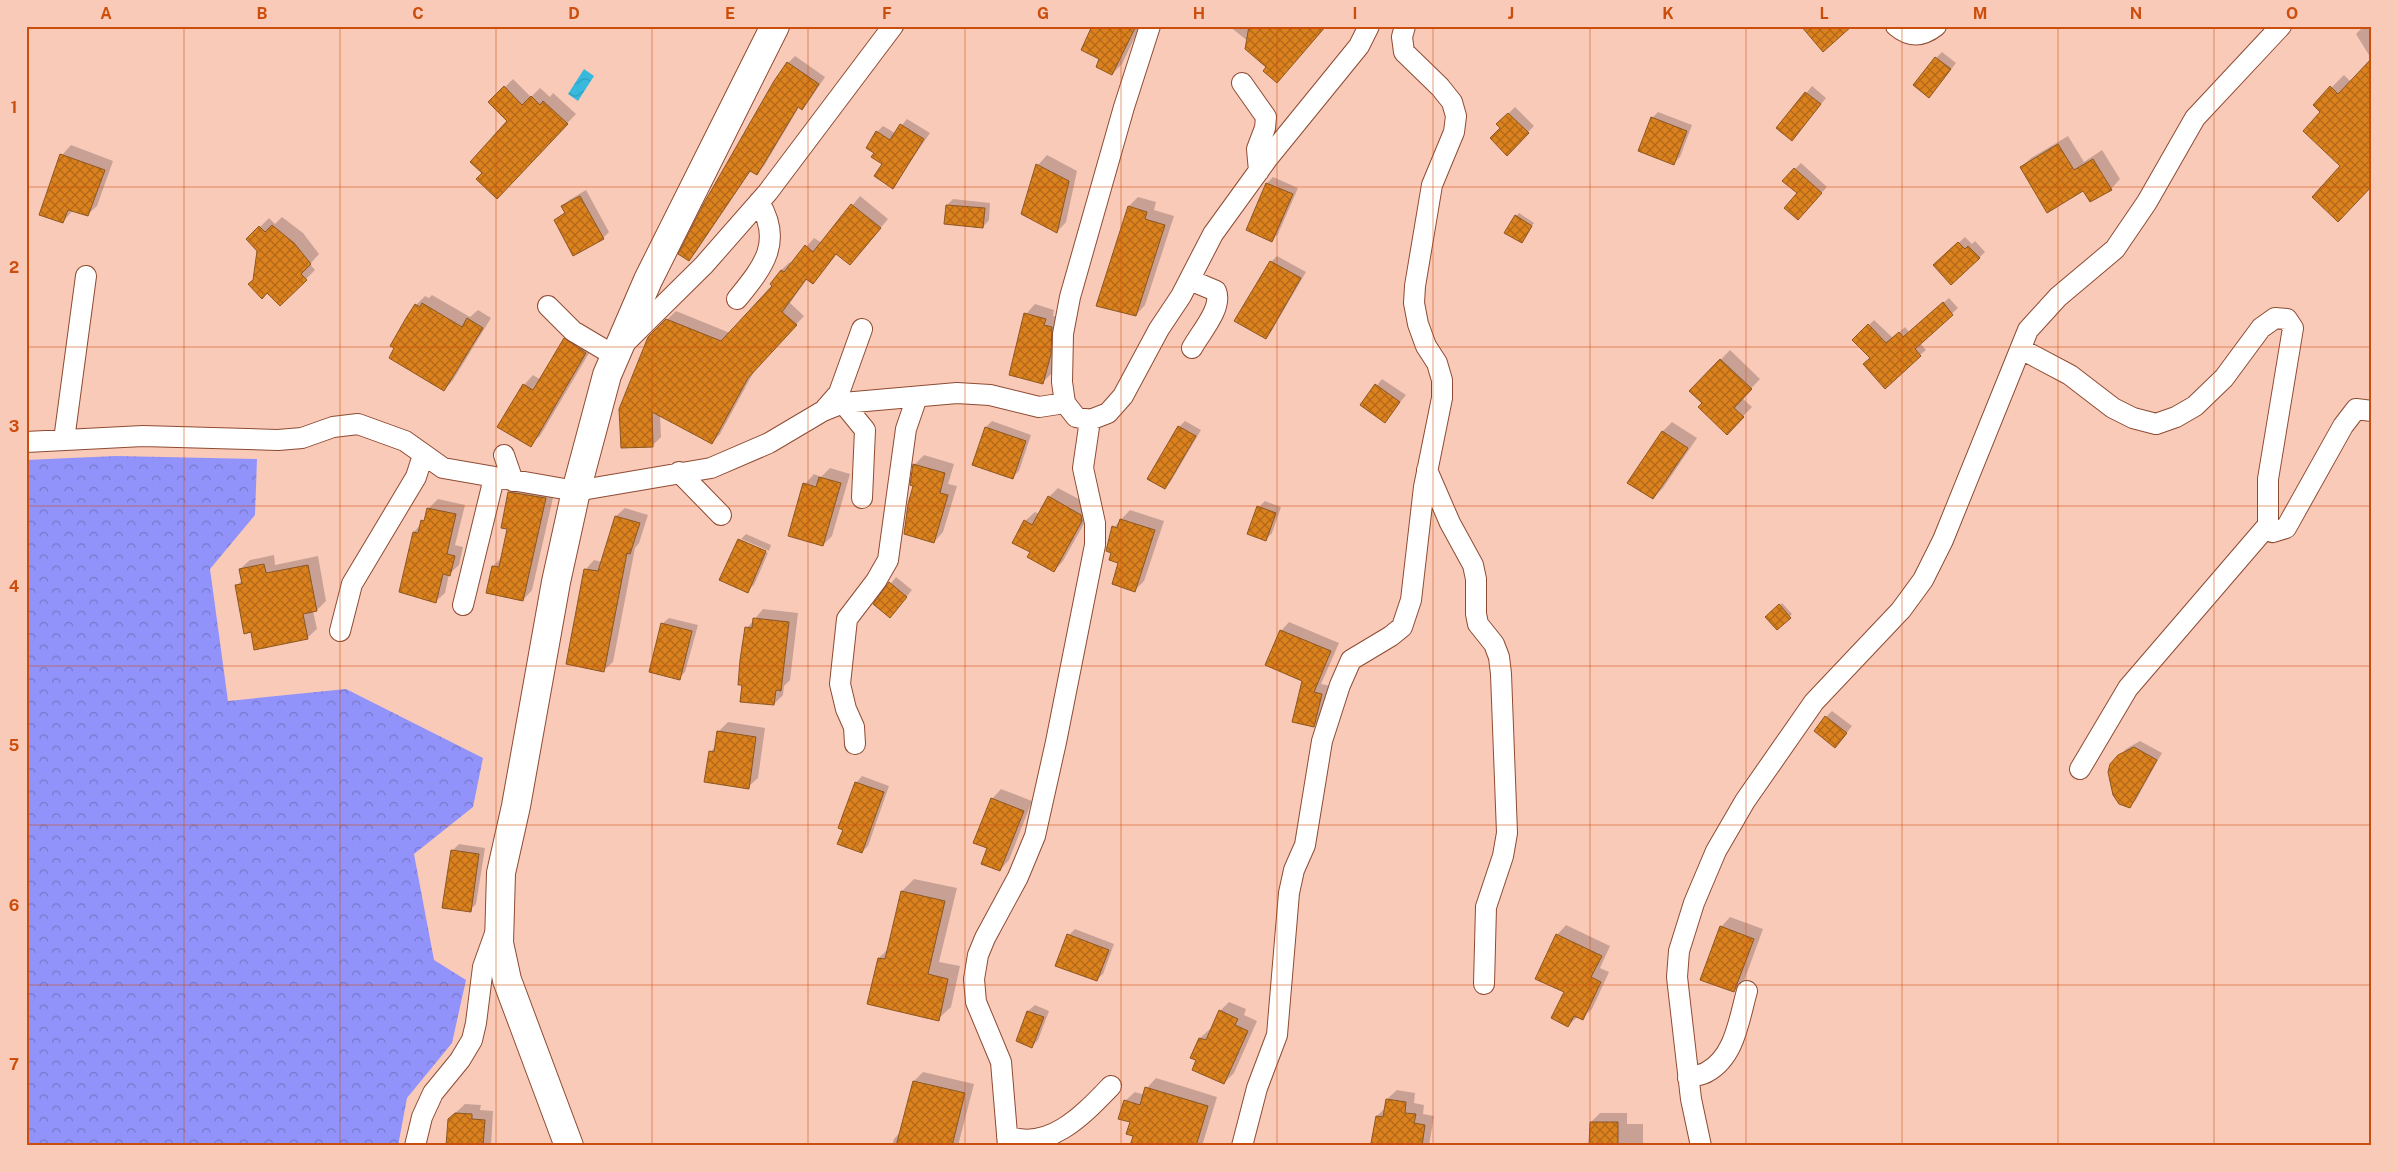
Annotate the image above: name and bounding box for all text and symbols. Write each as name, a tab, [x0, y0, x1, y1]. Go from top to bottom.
text: A	[100, 4, 112, 23]
text: B	[257, 4, 268, 23]
text: C	[412, 4, 424, 23]
text: D	[568, 4, 580, 23]
text: E	[725, 4, 735, 23]
text: F	[882, 4, 892, 23]
text: G	[1037, 4, 1049, 23]
text: H	[1193, 4, 1205, 23]
text: I	[1353, 4, 1357, 23]
text: J	[1508, 4, 1514, 23]
text: K	[1662, 4, 1674, 23]
text: L	[1819, 4, 1829, 23]
text: M	[1973, 4, 1987, 23]
text: N	[2130, 4, 2142, 23]
text: O	[2286, 4, 2298, 23]
text: 1	[11, 98, 17, 117]
text: 2	[9, 258, 19, 277]
text: 3	[9, 417, 19, 436]
text: 4	[9, 577, 20, 596]
text: 5	[9, 736, 20, 755]
text: 6	[9, 896, 19, 915]
text: 7	[9, 1055, 19, 1074]

